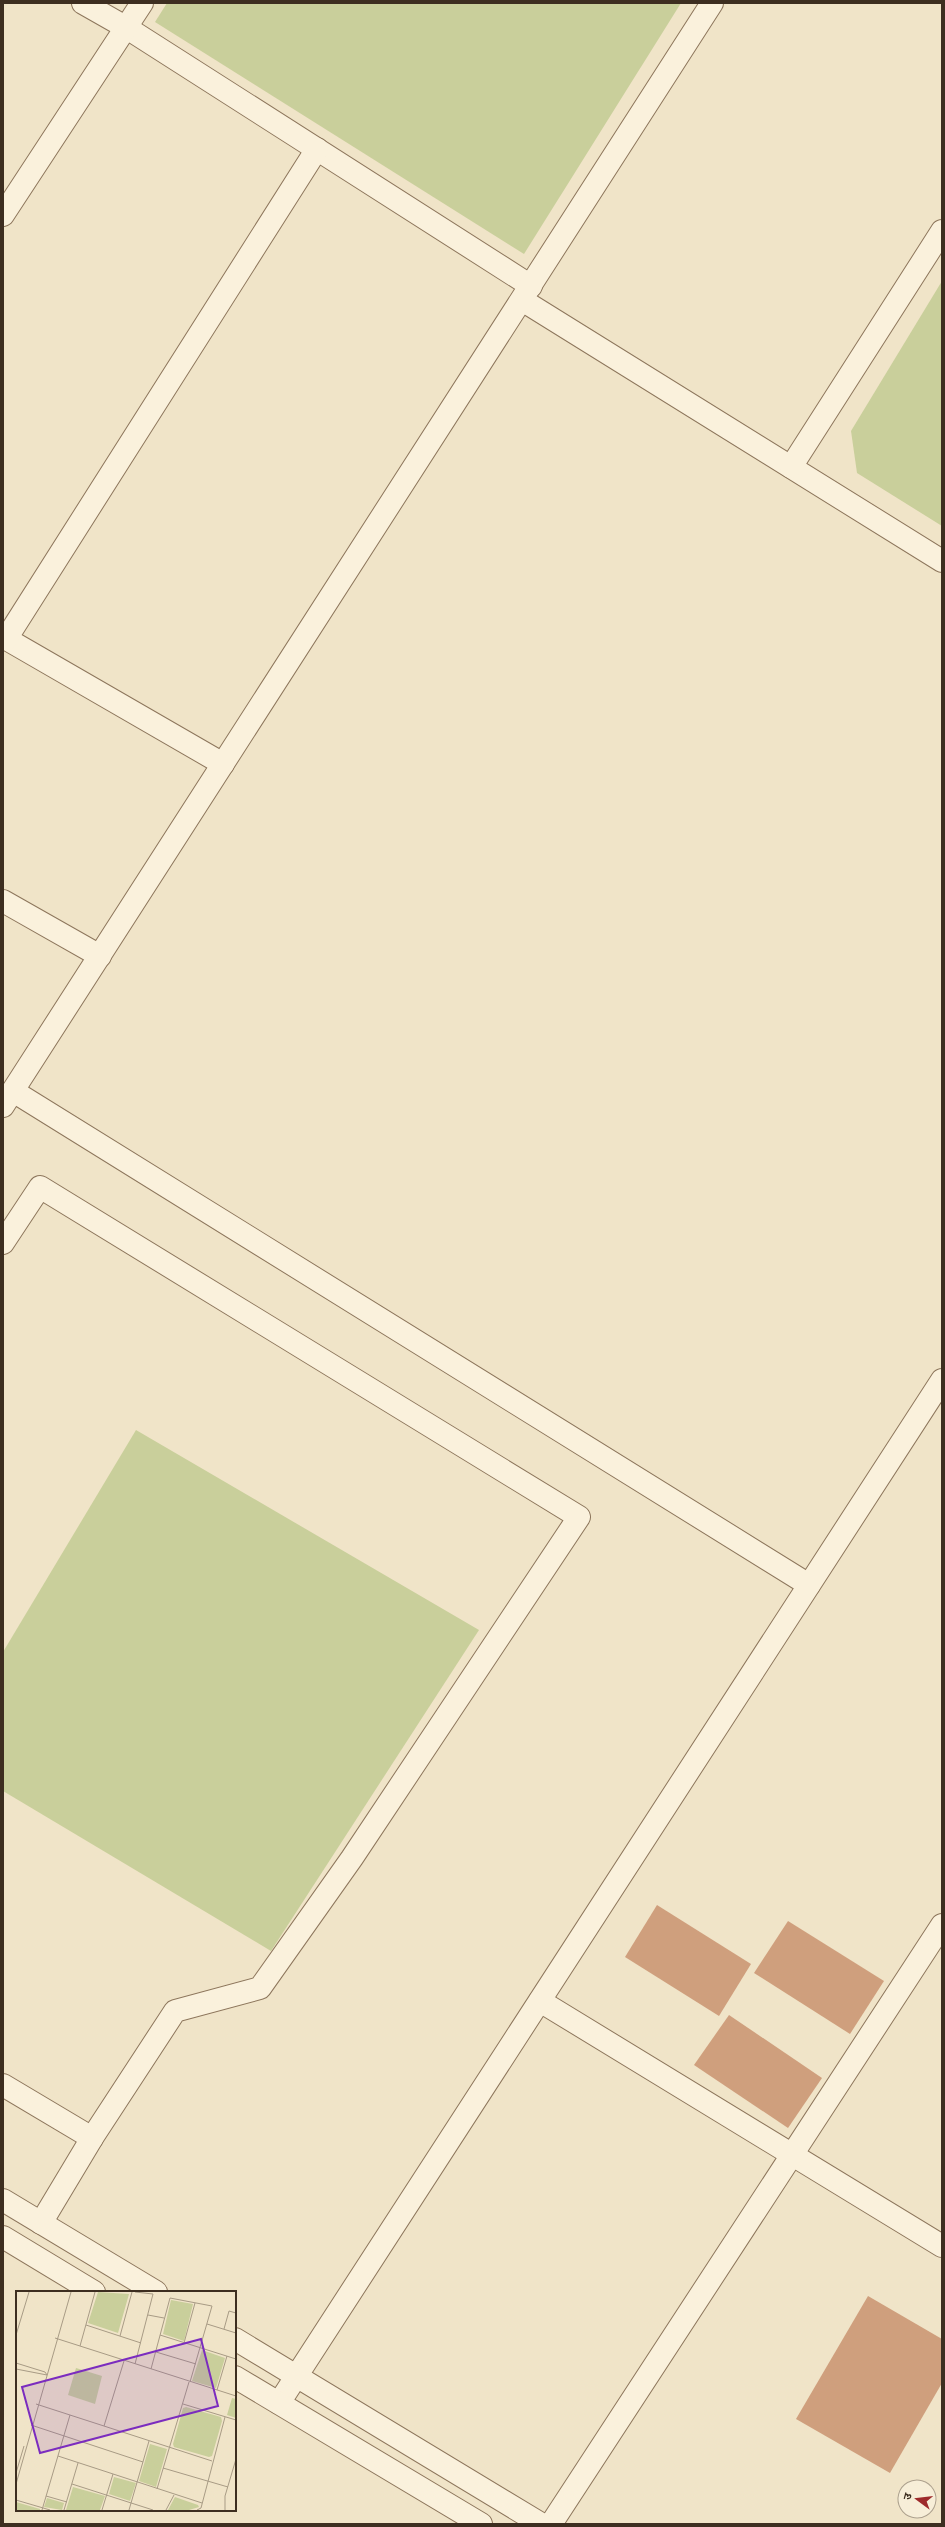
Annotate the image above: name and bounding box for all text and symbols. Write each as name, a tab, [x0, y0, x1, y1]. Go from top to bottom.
inset map	[16, 2291, 236, 2511]
north arrow	[897, 2479, 937, 2519]
text: उ	[900, 2491, 915, 2501]

